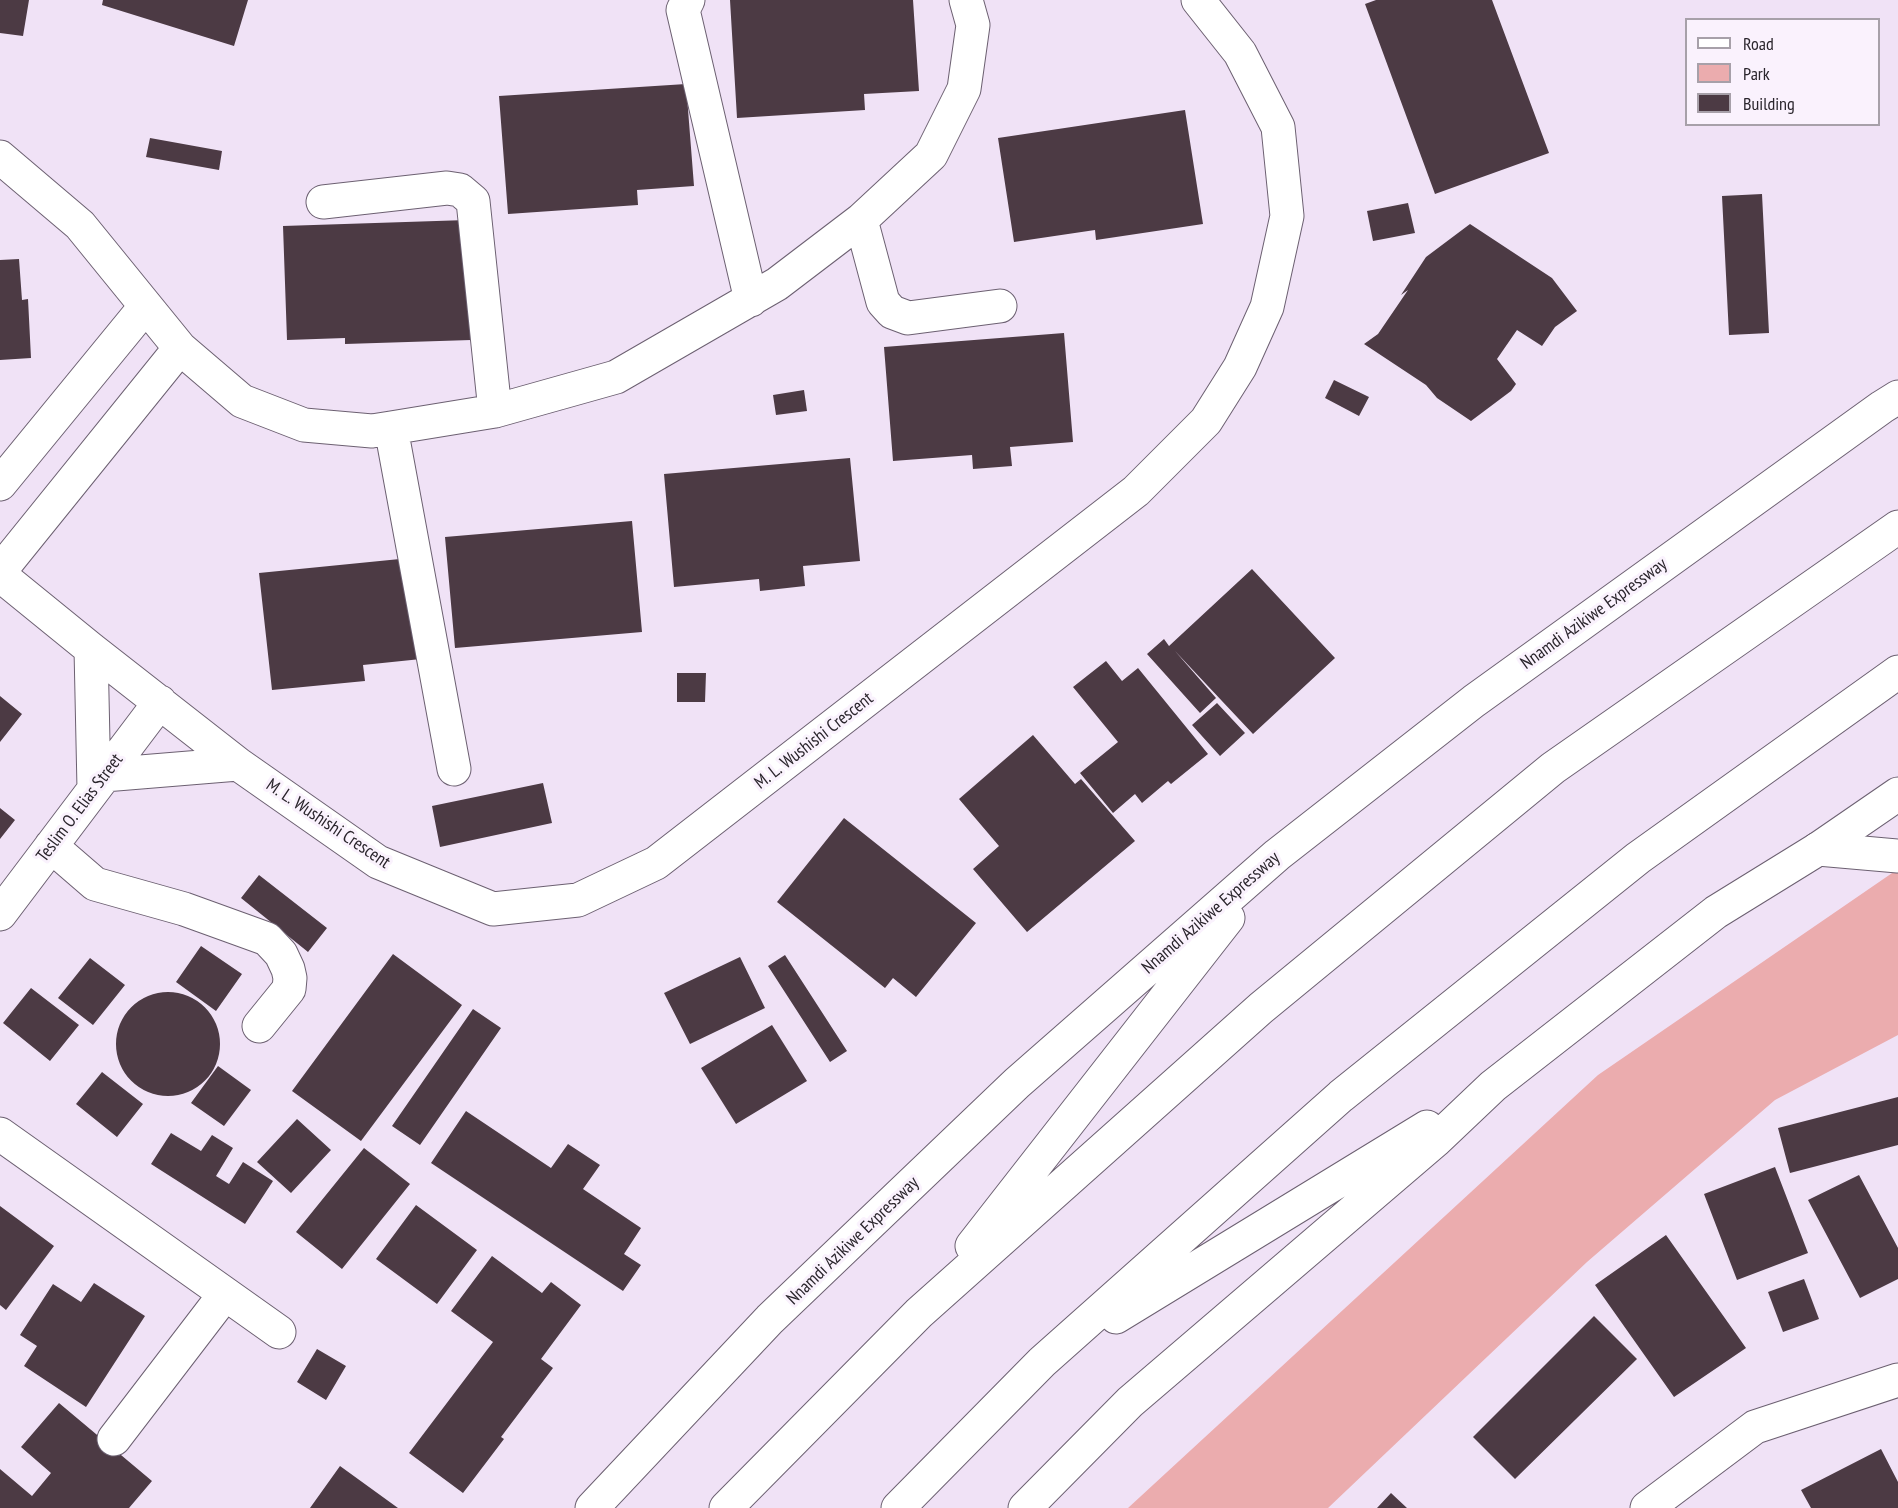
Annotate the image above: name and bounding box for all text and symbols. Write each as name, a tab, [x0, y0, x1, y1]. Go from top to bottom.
legend	[1685, 18, 1880, 126]
text: Road	[1743, 32, 1774, 55]
text: Park	[1743, 62, 1770, 85]
text: Building	[1743, 92, 1795, 115]
street label: Nnamdi Azikiwe Expressway	[1517, 554, 1671, 674]
street label: M. L. Wushishi Crescent	[750, 688, 878, 794]
street label: Teslim O. Elias Street	[32, 750, 128, 866]
street label: M. L. Wushishi Crescent	[262, 775, 394, 873]
street label: Nnamdi Azikiwe Expressway	[1138, 847, 1284, 979]
street label: Nnamdi Azikiwe Expressway	[782, 1172, 924, 1310]

